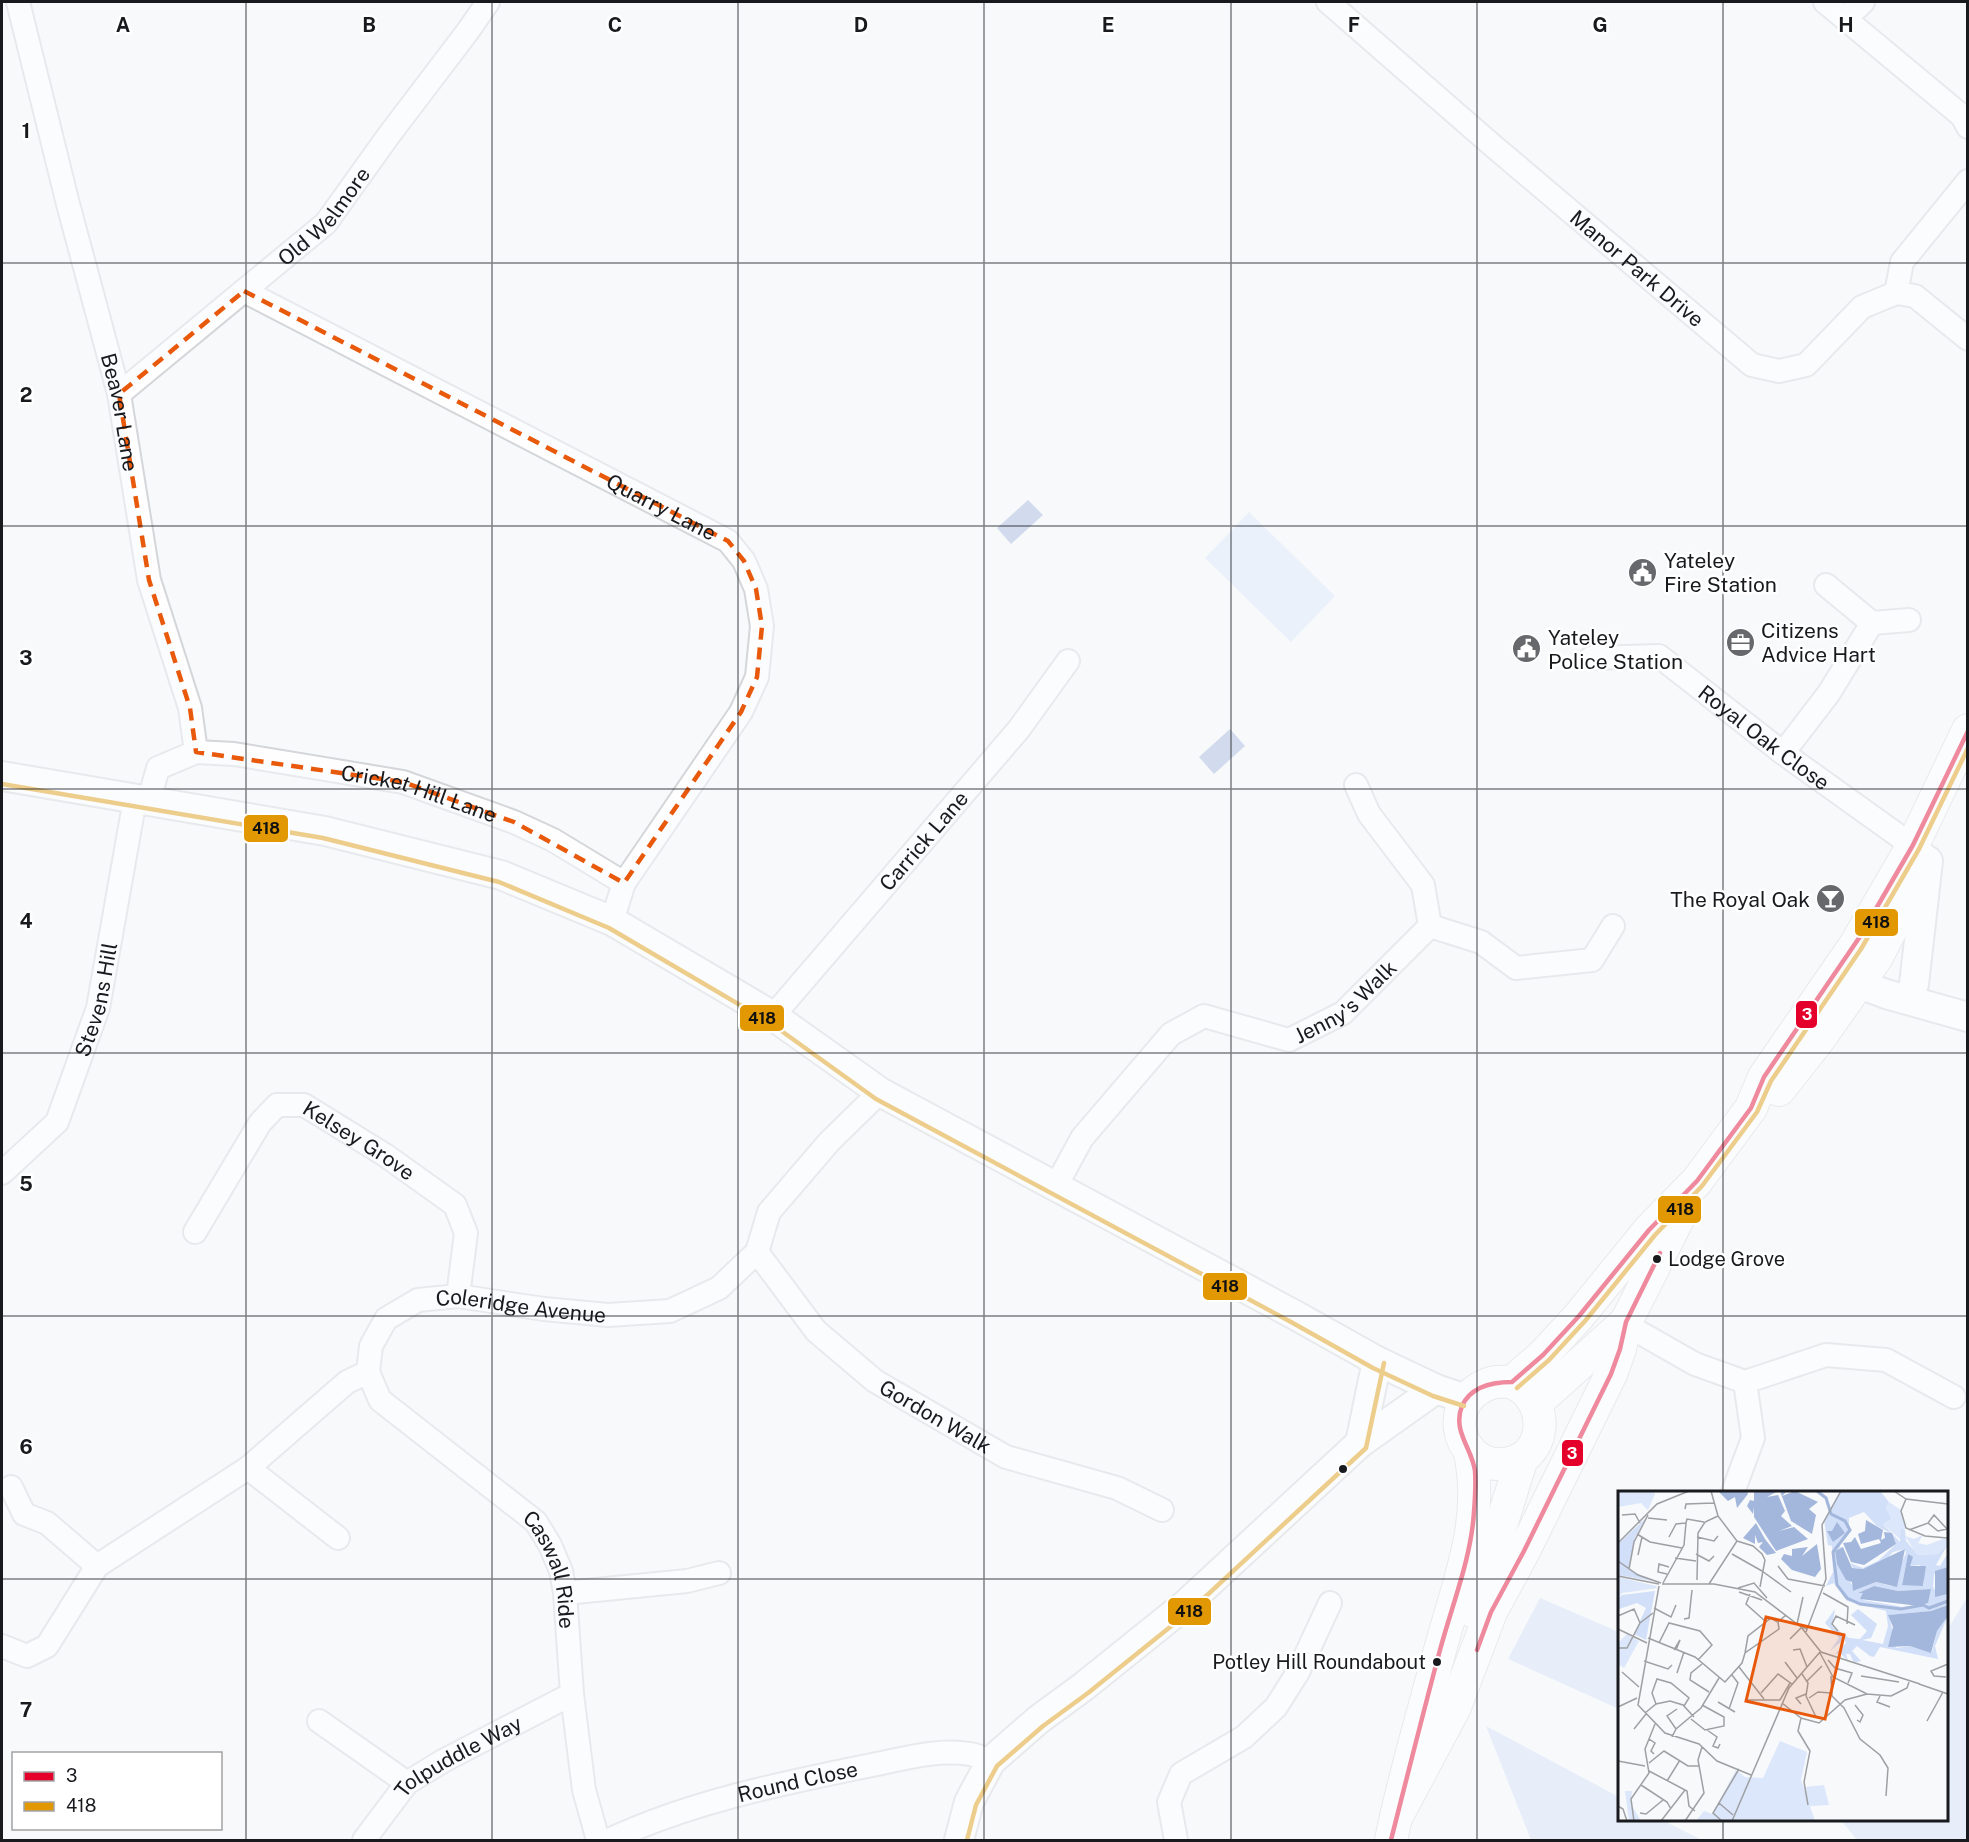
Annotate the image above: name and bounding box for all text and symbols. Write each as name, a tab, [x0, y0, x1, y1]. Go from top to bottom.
text: A	[116, 13, 130, 37]
text: B	[362, 13, 376, 37]
text: C	[608, 13, 622, 37]
text: D	[854, 13, 868, 37]
text: E	[1102, 13, 1114, 37]
text: F	[1348, 13, 1360, 37]
text: G	[1592, 13, 1608, 37]
text: H	[1838, 13, 1854, 37]
text: 1	[22, 119, 30, 143]
street label: Old Welmore	[272, 162, 375, 270]
street label: Manor Park Drive	[1565, 204, 1709, 332]
street label: Beaver Lane	[96, 350, 144, 473]
text: 2	[20, 383, 32, 407]
street label: Quarry Lane	[603, 468, 721, 545]
place label: Yateley Fire Station	[1664, 548, 1777, 597]
public building icon: Yateley Fire Station	[1627, 556, 1659, 588]
place label: Citizens Advice Hart	[1761, 618, 1876, 667]
place label: Yateley Police Station	[1548, 625, 1683, 674]
office icon: Citizens Advice Hart	[1724, 626, 1756, 658]
public building icon: Yateley Police Station	[1511, 633, 1543, 665]
text: 3	[19, 646, 33, 670]
street label: Royal Oak Close	[1694, 679, 1835, 795]
street label: Cricket Hill Lane	[339, 759, 500, 827]
street label: Carrick Lane	[874, 786, 973, 896]
line badge: 418	[243, 814, 289, 843]
text: 418	[252, 819, 280, 838]
bar icon: The Royal Oak	[1815, 883, 1847, 915]
place label: The Royal Oak	[1670, 887, 1810, 912]
line badge: 418	[1854, 908, 1899, 937]
text: 4	[19, 909, 33, 933]
text: 418	[1862, 913, 1890, 932]
street label: Stevens Hill	[69, 940, 122, 1060]
street label: Jenny's Walk	[1290, 955, 1401, 1048]
line badge: 3	[1795, 1000, 1818, 1029]
line badge: 418	[739, 1004, 785, 1032]
text: 3	[1802, 1005, 1812, 1024]
text: 418	[748, 1009, 776, 1028]
street label: Kelsey Grove	[299, 1095, 420, 1185]
text: 5	[19, 1172, 33, 1196]
line badge: 418	[1657, 1195, 1702, 1224]
text: 418	[1666, 1200, 1694, 1219]
place label: Lodge Grove	[1668, 1247, 1785, 1271]
marker: Lodge Grove	[1651, 1253, 1663, 1265]
line badge: 418	[1202, 1272, 1248, 1301]
text: 418	[1211, 1277, 1239, 1296]
street label: Coleridge Avenue	[434, 1283, 607, 1327]
street label: Gordon Walk	[875, 1374, 996, 1459]
text: 6	[19, 1435, 33, 1459]
line badge: 3	[1561, 1439, 1584, 1467]
text: 3	[1567, 1444, 1577, 1463]
unlabelled marker	[1337, 1463, 1349, 1475]
inset map	[1618, 1491, 1948, 1821]
street label: Caswall Ride	[519, 1505, 580, 1629]
line badge: 418	[1167, 1597, 1212, 1626]
text: 418	[1175, 1602, 1203, 1621]
place label: Potley Hill Roundabout	[1212, 1650, 1426, 1674]
marker: Potley Hill Roundabout	[1431, 1656, 1443, 1668]
text: 7	[20, 1698, 32, 1722]
street label: Tolpuddle Way	[389, 1710, 526, 1802]
legend	[12, 1752, 222, 1830]
street label: Round Close	[735, 1756, 860, 1807]
text: 3	[66, 1765, 77, 1786]
text: 418	[66, 1795, 96, 1816]

